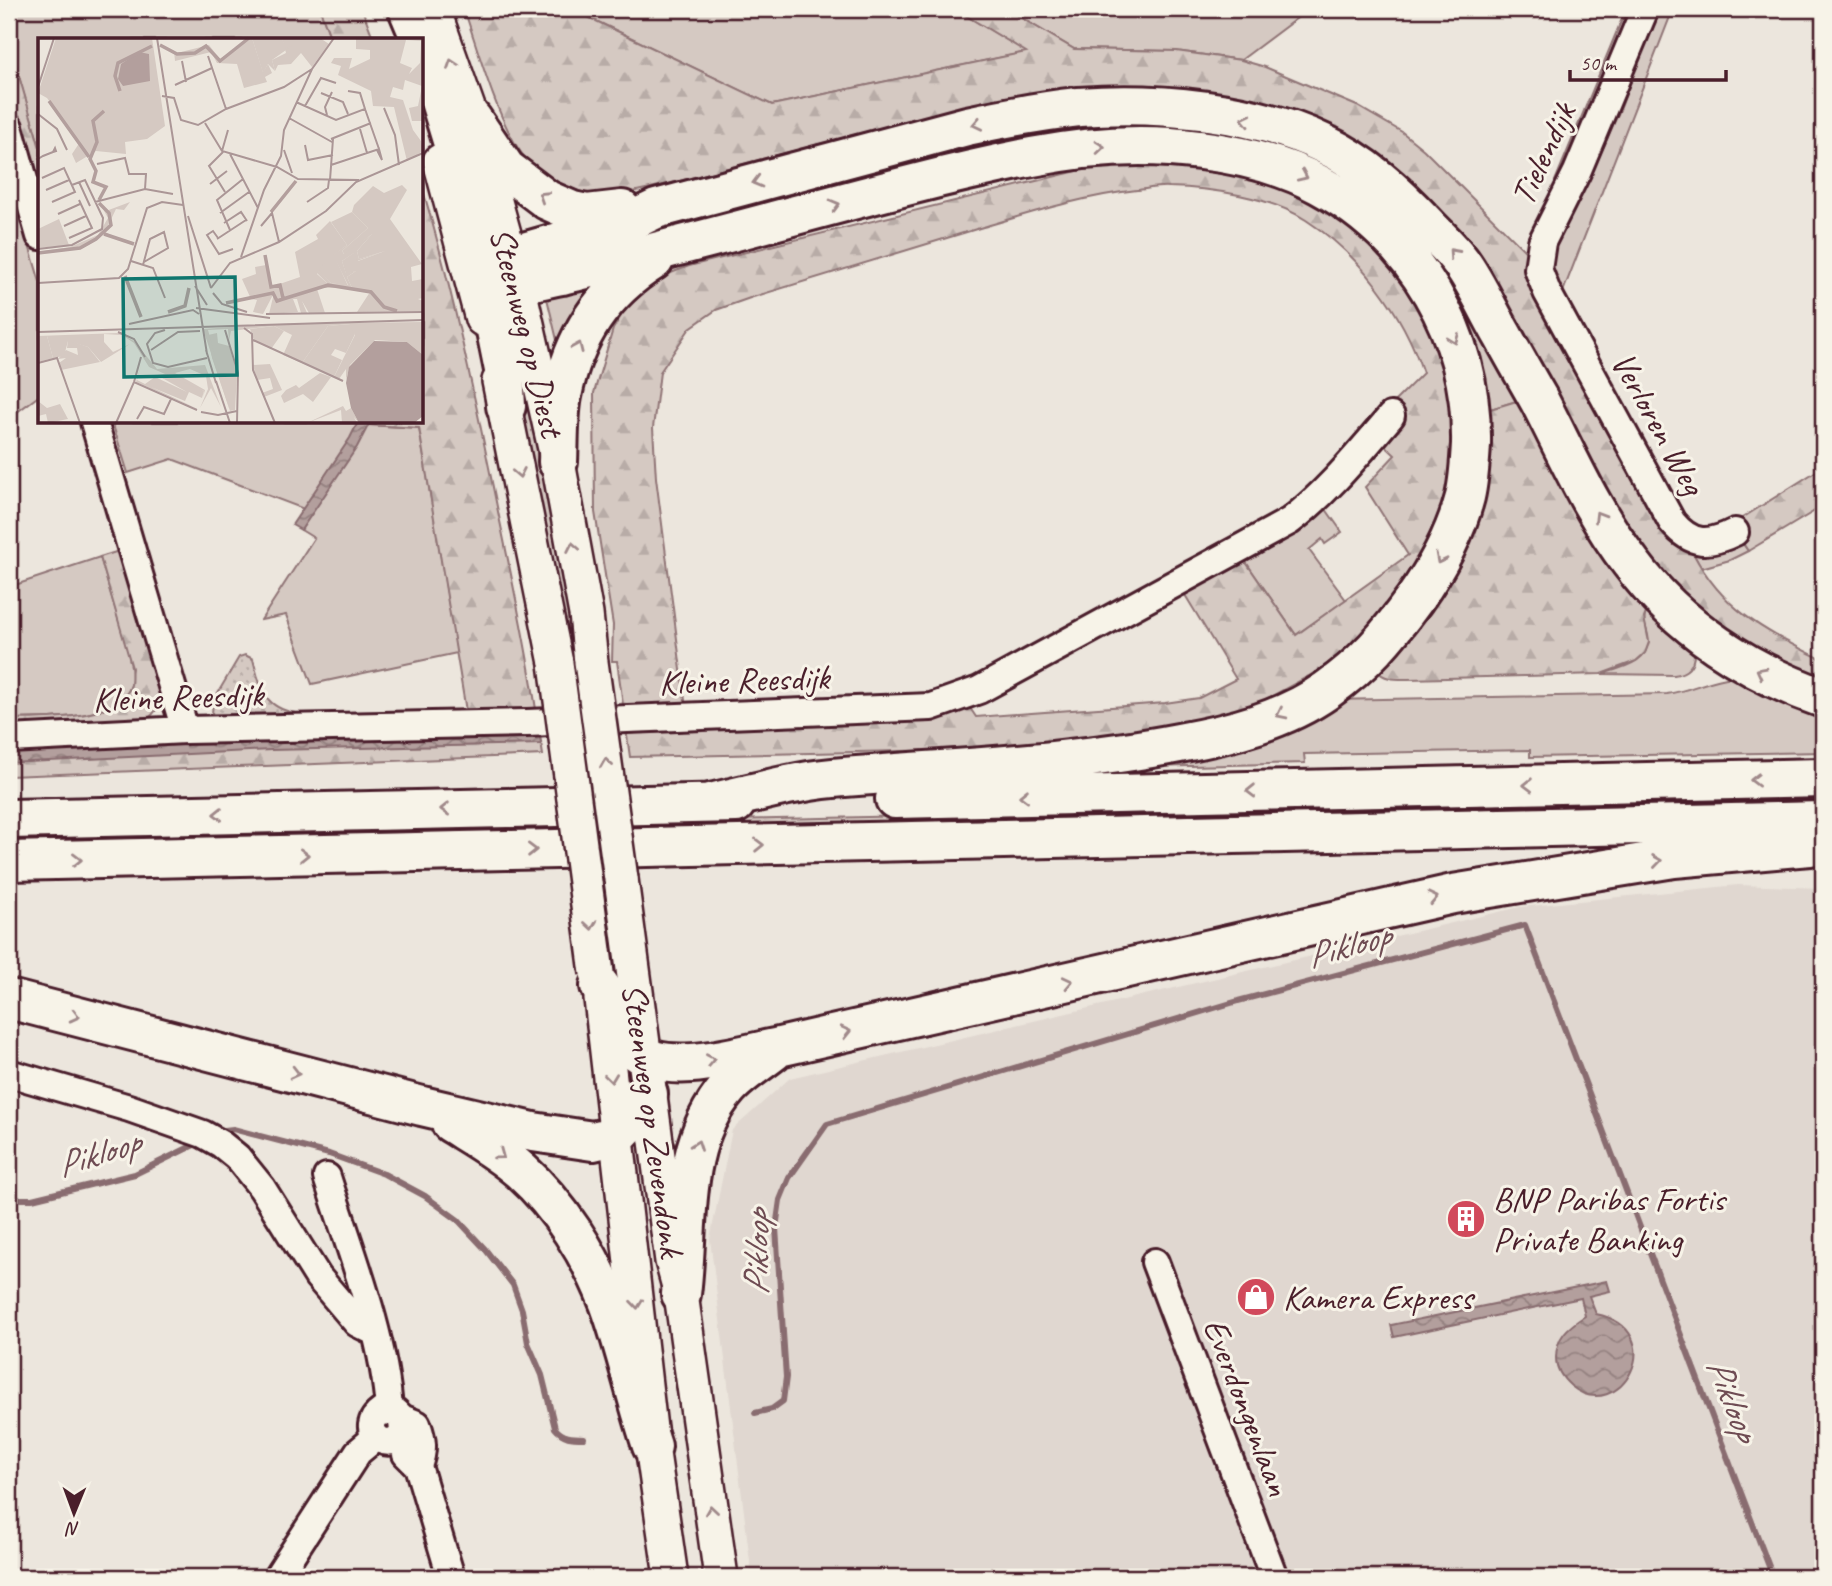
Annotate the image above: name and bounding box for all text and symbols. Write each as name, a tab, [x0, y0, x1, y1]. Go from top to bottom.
inset map	[38, 38, 424, 424]
scale bar	[1570, 38, 1725, 82]
text: 50 m	[1580, 50, 1618, 76]
one-way arrow	[446, 58, 460, 70]
street label: Tielendijk	[1500, 94, 1587, 212]
one-way arrow	[1240, 113, 1252, 128]
one-way arrow	[971, 115, 983, 130]
one-way arrow	[1095, 140, 1106, 155]
one-way arrow	[1296, 168, 1308, 182]
one-way arrow	[751, 174, 763, 188]
one-way arrow	[538, 192, 551, 205]
one-way arrow	[829, 199, 841, 213]
street label: Steenweg op Diest	[479, 223, 576, 445]
one-way arrow	[1449, 248, 1461, 261]
one-way arrow	[1445, 332, 1459, 344]
one-way arrow	[570, 342, 584, 354]
street label: Verloren Weg	[1601, 344, 1717, 504]
one-way arrow	[510, 467, 525, 479]
one-way arrow	[1594, 511, 1607, 524]
one-way arrow	[566, 541, 581, 553]
one-way arrow	[1435, 552, 1449, 564]
street label: Kleine Reesdijk	[658, 654, 832, 705]
one-way arrow	[1755, 666, 1768, 680]
street label: Kleine Reesdijk	[92, 671, 266, 722]
one-way arrow	[1276, 705, 1288, 719]
one-way arrow	[599, 757, 614, 769]
one-way arrow	[1749, 772, 1760, 787]
one-way arrow	[1522, 777, 1532, 793]
one-way arrow	[1245, 783, 1256, 799]
one-way arrow	[1018, 788, 1028, 804]
one-way arrow	[440, 801, 450, 817]
one-way arrow	[212, 807, 223, 822]
one-way arrow	[755, 837, 765, 853]
one-way arrow	[527, 842, 538, 858]
one-way arrow	[300, 847, 310, 863]
one-way arrow	[72, 852, 83, 868]
one-way arrow	[1651, 853, 1663, 868]
one-way arrow	[1427, 892, 1439, 907]
water label: Pikloop	[1301, 910, 1400, 979]
one-way arrow	[583, 919, 598, 931]
one-way arrow	[1062, 975, 1074, 990]
street label: Steenweg op Zevendonk	[612, 981, 695, 1263]
one-way arrow	[69, 1008, 81, 1023]
one-way arrow	[840, 1026, 852, 1040]
one-way arrow	[705, 1054, 717, 1069]
one-way arrow	[289, 1065, 301, 1079]
one-way arrow	[603, 1072, 618, 1084]
water label: Pikloop	[51, 1117, 150, 1188]
one-way arrow	[689, 1140, 703, 1152]
one-way arrow	[493, 1147, 505, 1160]
place label: BNP Paribas Fortis Private Banking	[1493, 1177, 1728, 1262]
building icon: BNP Paribas Fortis Private Banking	[1445, 1198, 1487, 1240]
water label: Pikloop	[732, 1205, 780, 1296]
place label: Kamera Express	[1283, 1275, 1475, 1320]
shop icon: Kamera Express	[1235, 1276, 1277, 1318]
one-way arrow	[629, 1298, 644, 1310]
street label: Everdongenlaan	[1193, 1312, 1301, 1502]
water label: Pikloop	[1696, 1351, 1772, 1451]
north arrow	[38, 1478, 108, 1548]
one-way arrow	[704, 1504, 719, 1516]
text: N	[64, 1517, 80, 1541]

